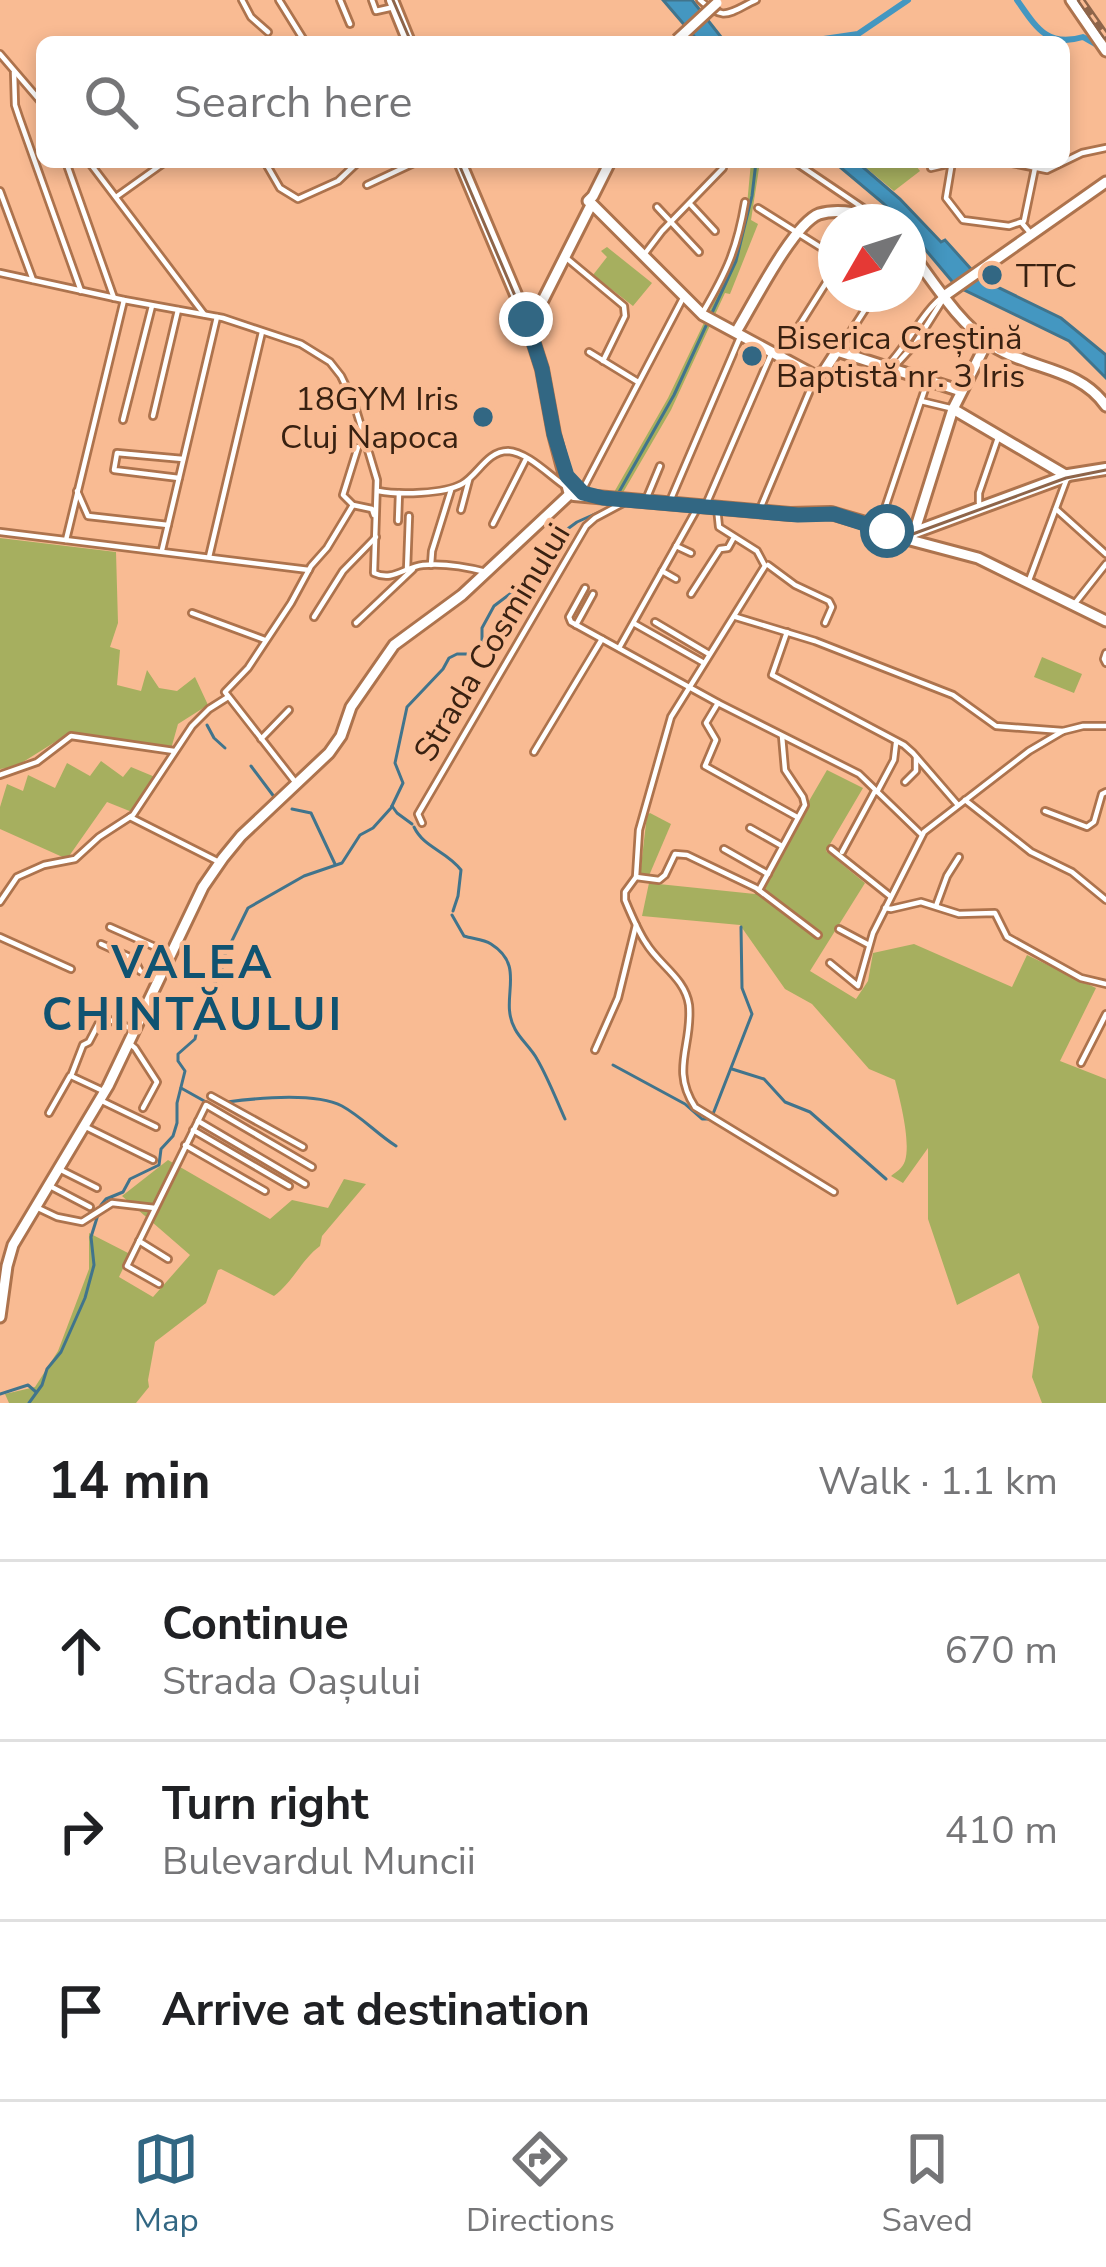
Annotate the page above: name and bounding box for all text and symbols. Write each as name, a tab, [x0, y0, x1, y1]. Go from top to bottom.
search box	[36, 36, 1070, 168]
icon: search	[78, 69, 144, 135]
text: Search here	[174, 72, 413, 133]
north arrow	[818, 204, 926, 312]
place label: TTC	[1016, 254, 1077, 299]
marker: TTC	[979, 262, 1005, 288]
route end	[499, 292, 553, 346]
place label: Biserica Creștină Baptistă nr. 3 Iris	[776, 316, 1025, 399]
marker: Biserica Creștină Baptistă nr. 3 Iris	[739, 343, 765, 369]
place label: 18GYM Iris Cluj Napoca	[280, 377, 459, 460]
marker: 18GYM Iris Cluj Napoca	[470, 404, 496, 430]
route start	[860, 504, 914, 558]
street label: Strada Cosminului	[403, 515, 581, 770]
district label: VALEA CHINTĂULUI	[42, 933, 344, 1046]
text: 14 min	[48, 1446, 211, 1516]
text: Walk · 1.1 km	[818, 1455, 1058, 1508]
text: Continue	[162, 1594, 349, 1655]
icon: ahead	[48, 1618, 114, 1684]
text: 670 m	[944, 1624, 1058, 1677]
text: Strada Oașului	[162, 1655, 421, 1708]
text: Turn right	[162, 1774, 369, 1835]
icon: right	[48, 1798, 114, 1864]
text: 410 m	[944, 1804, 1058, 1857]
text: Bulevardul Muncii	[162, 1835, 476, 1888]
icon: arrive	[48, 1978, 114, 2044]
text: Arrive at destination	[162, 1980, 590, 2041]
tab: Map	[133, 2126, 199, 2243]
tab: Directions	[466, 2126, 615, 2243]
tab: Saved	[881, 2126, 973, 2243]

